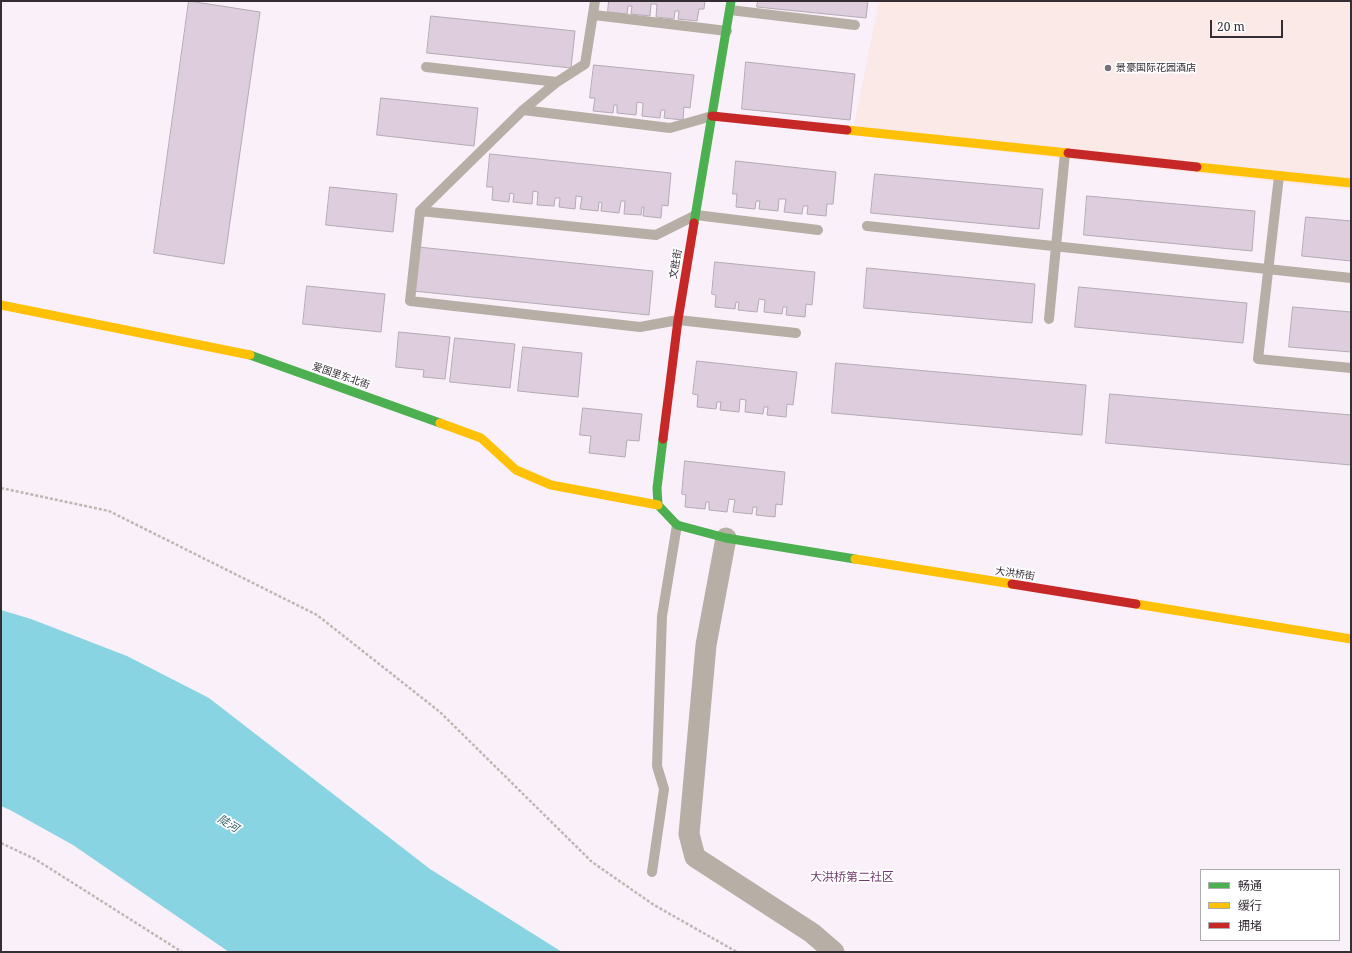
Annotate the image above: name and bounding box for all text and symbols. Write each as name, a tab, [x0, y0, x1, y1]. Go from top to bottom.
scale bar	[1212, 12, 1285, 38]
text: 20 m	[1217, 18, 1245, 35]
place label: 景豪国际花园酒店	[1116, 62, 1196, 74]
marker: 景豪国际花园酒店	[1103, 63, 1113, 73]
street label: 文胜街	[667, 248, 685, 280]
street label: 爱国里东北街	[311, 361, 371, 391]
street label: 大洪桥街	[994, 565, 1036, 583]
water label: 陡河	[215, 813, 241, 835]
legend	[1200, 869, 1340, 941]
district label: 大洪桥第二社区	[810, 871, 894, 885]
text: 畅通	[1238, 877, 1262, 894]
text: 缓行	[1238, 897, 1262, 914]
text: 拥堵	[1238, 917, 1262, 934]

